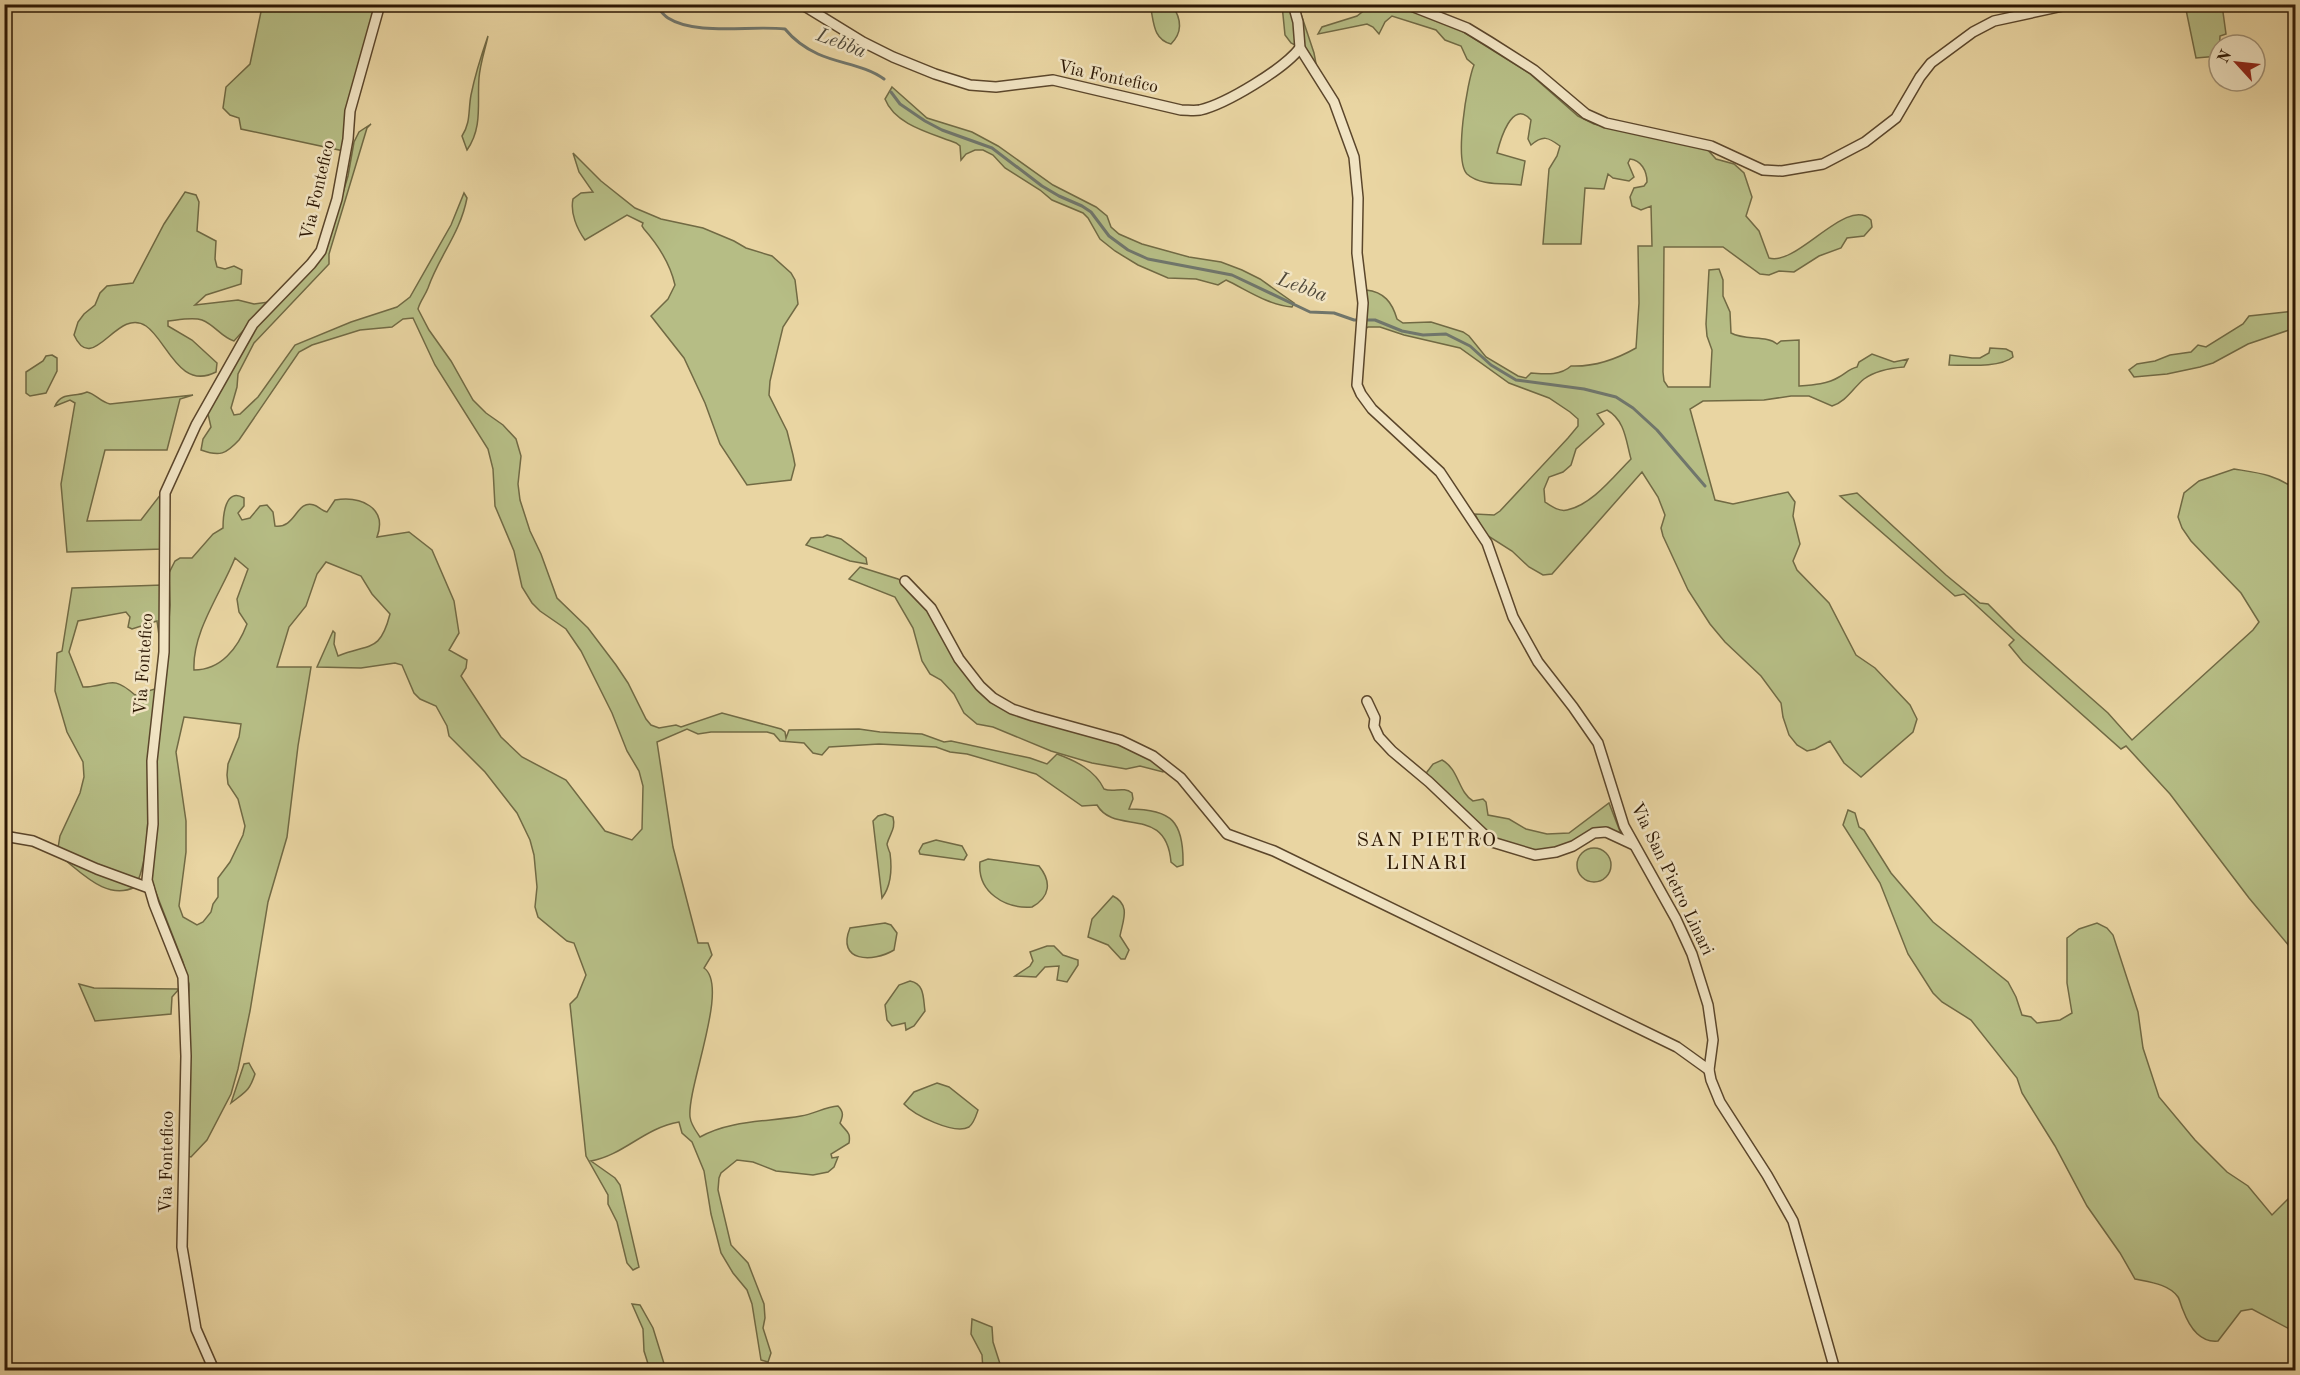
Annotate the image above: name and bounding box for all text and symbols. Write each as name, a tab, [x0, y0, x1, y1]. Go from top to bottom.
water label: Lebba	[812, 25, 869, 63]
north arrow	[2207, 33, 2267, 93]
text: N	[2216, 47, 2236, 66]
street label: Via Fontefico	[1056, 58, 1160, 96]
street label: Via Fontefico	[298, 138, 338, 242]
water label: Lebba	[1273, 269, 1330, 306]
street label: Via Fontefico	[131, 612, 157, 716]
street label: Via San Pietro Linari	[1627, 800, 1717, 958]
district label: SAN PIETRO LINARI	[1356, 831, 1498, 874]
street label: Via Fontefico	[157, 1111, 177, 1213]

